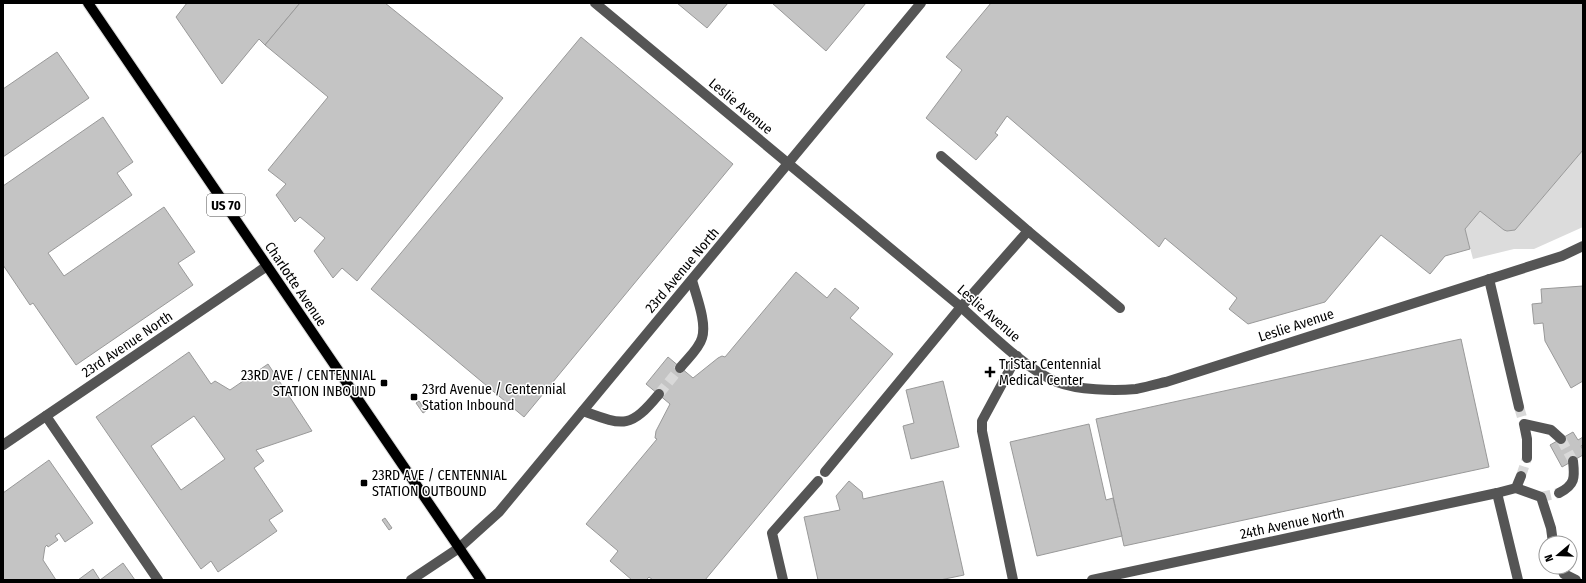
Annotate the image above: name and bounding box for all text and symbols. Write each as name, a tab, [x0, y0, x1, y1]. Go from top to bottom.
street label: Leslie Avenue	[705, 75, 776, 138]
road number: US 70	[207, 194, 245, 216]
street label: 23rd Avenue North	[642, 224, 723, 316]
street label: Charlotte Avenue	[261, 239, 330, 330]
street label: Leslie Avenue	[954, 281, 1024, 346]
street label: Leslie Avenue	[1256, 305, 1336, 346]
street label: 23rd Avenue North	[79, 308, 176, 381]
place label: TriStar Centennial Medical Center	[999, 356, 1101, 389]
marker: TriStar Centennial Medical Center	[984, 366, 996, 378]
place label: 23RD AVE / CENTENNIAL STATION INBOUND	[241, 367, 376, 400]
marker: 23RD AVE / CENTENNIAL STATION INBOUND	[379, 378, 389, 388]
place label: 23rd Avenue / Centennial Station Inbound	[422, 381, 566, 414]
marker: 23rd Avenue / Centennial Station Inbound	[409, 392, 419, 402]
place label: 23RD AVE / CENTENNIAL STATION OUTBOUND	[372, 467, 507, 500]
marker: 23RD AVE / CENTENNIAL STATION OUTBOUND	[359, 478, 369, 488]
street label: 24th Avenue North	[1239, 504, 1346, 543]
north arrow	[1538, 535, 1578, 575]
text: N	[1542, 553, 1556, 563]

